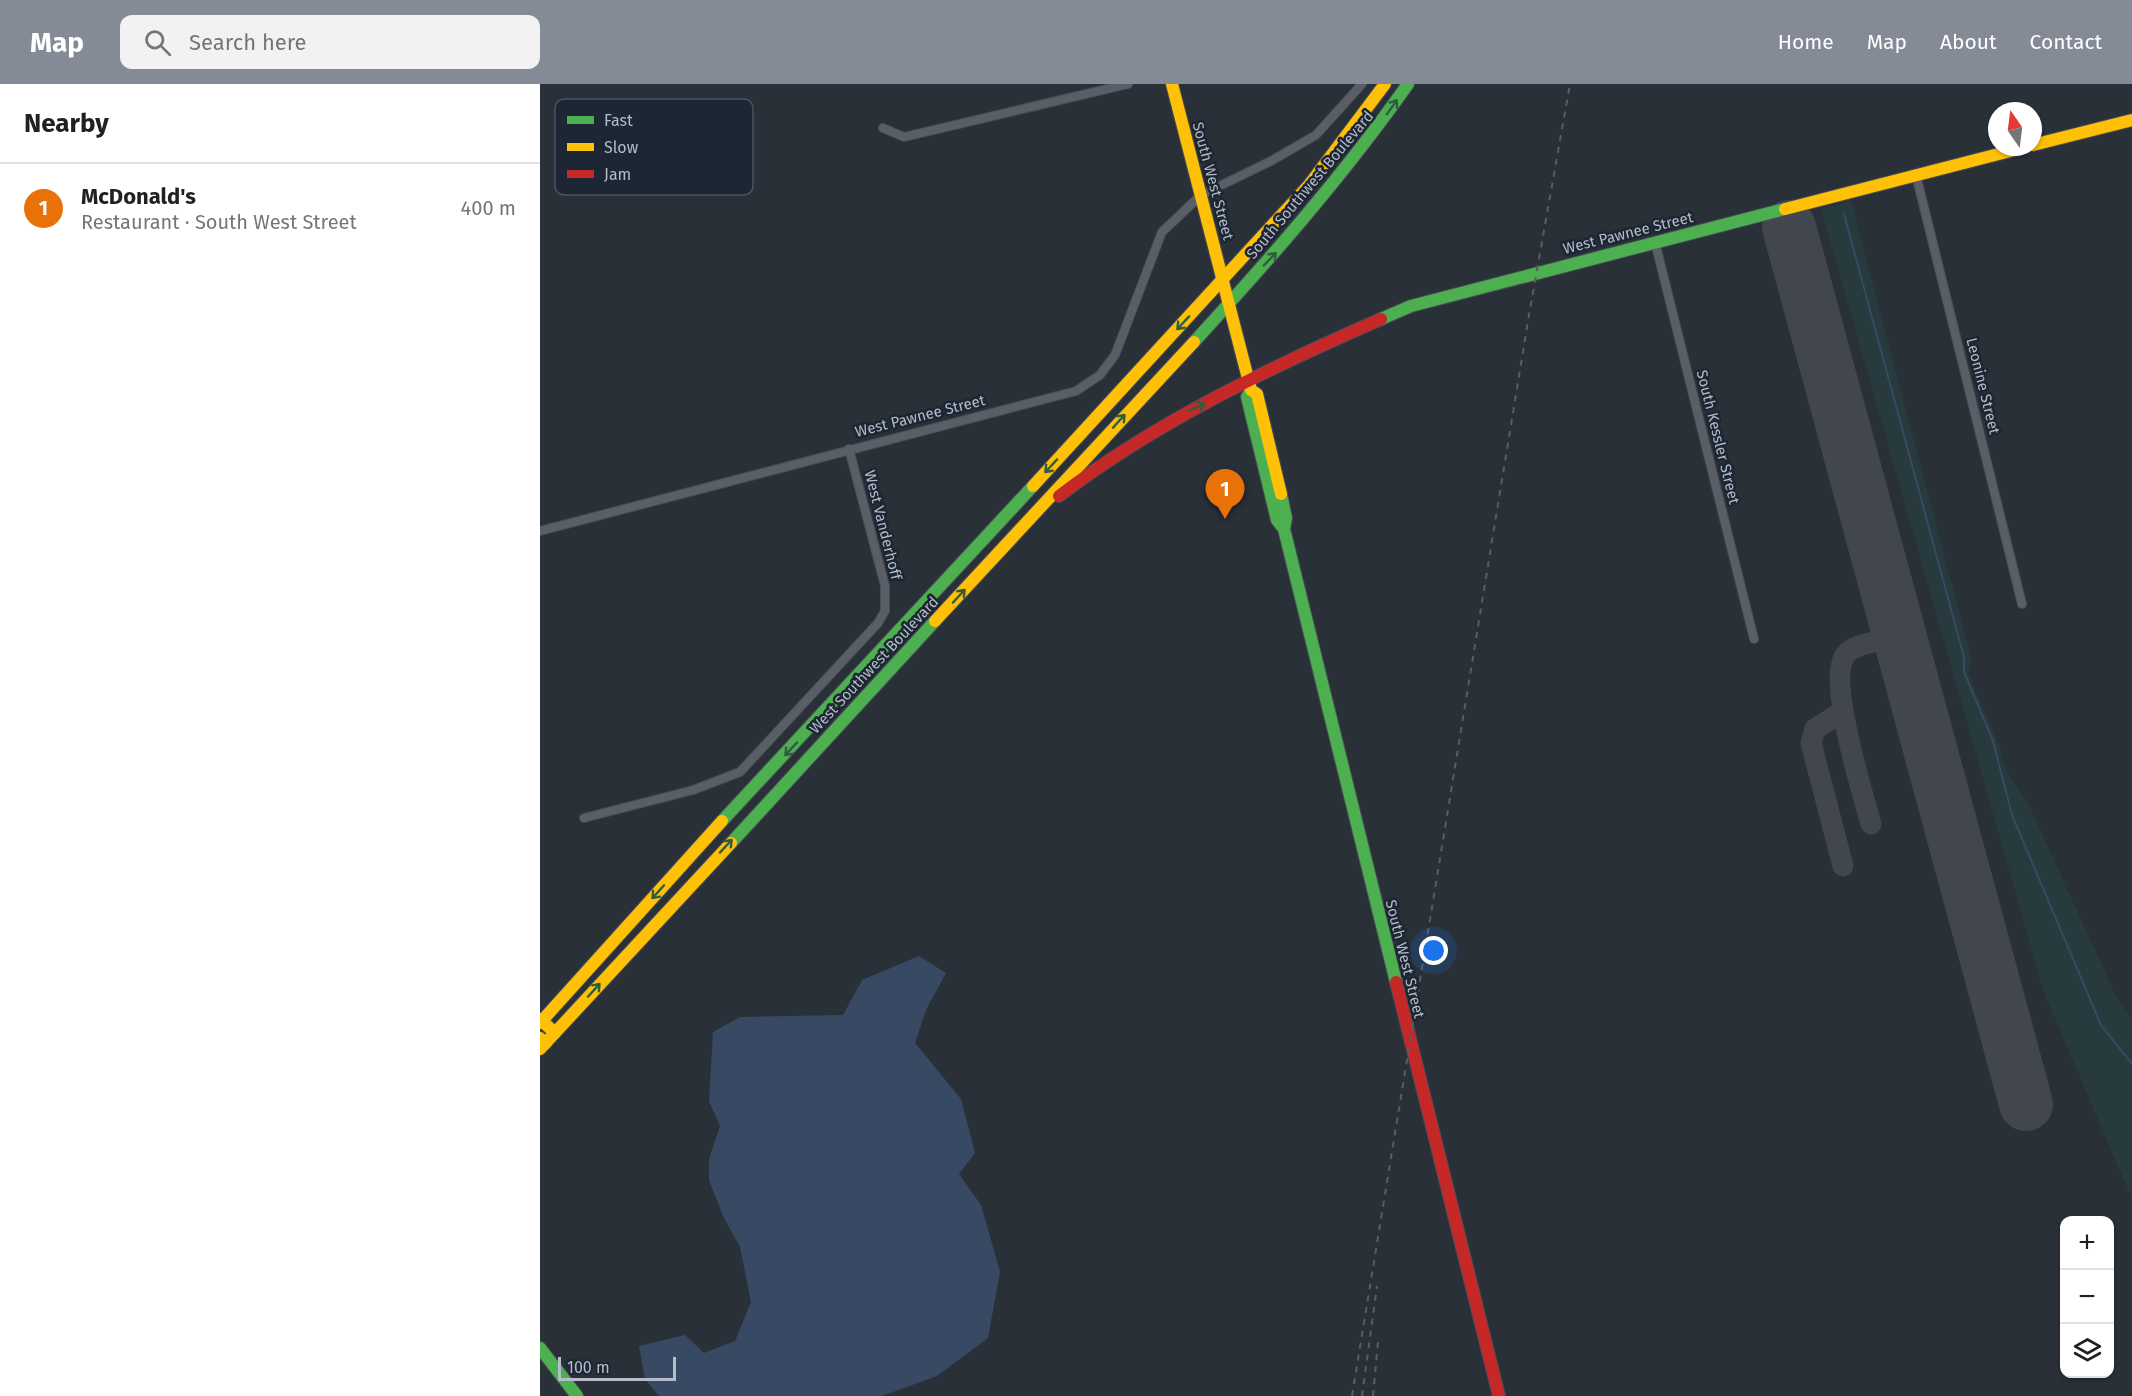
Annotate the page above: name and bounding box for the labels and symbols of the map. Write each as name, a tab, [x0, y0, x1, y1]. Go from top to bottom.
legend	[555, 99, 753, 195]
one-way arrow	[1386, 100, 1398, 116]
north arrow	[1988, 102, 2042, 156]
street label: South Southwest Boulevard	[1243, 107, 1377, 263]
text: Fast	[604, 111, 633, 130]
street label: South West Street	[1189, 120, 1238, 242]
text: Slow	[604, 138, 639, 157]
text: Jam	[604, 165, 631, 184]
street label: West Pawnee Street	[1561, 208, 1695, 258]
one-way arrow	[1262, 251, 1277, 266]
one-way arrow	[1176, 315, 1190, 330]
street label: Leonine Street	[1962, 336, 2004, 437]
street label: South Kessler Street	[1693, 368, 1744, 506]
street label: West Pawnee Street	[853, 391, 987, 441]
one-way arrow	[1187, 400, 1205, 412]
one-way arrow	[1112, 414, 1126, 429]
one-way arrow	[1044, 458, 1058, 473]
street label: West Vanderhoff	[861, 468, 906, 582]
pin: 1	[1206, 470, 1244, 519]
one-way arrow	[952, 588, 966, 603]
street label: West Southwest Boulevard	[806, 593, 942, 737]
one-way arrow	[784, 741, 798, 756]
one-way arrow	[719, 839, 733, 854]
one-way arrow	[651, 884, 665, 899]
street label: South West Street	[1382, 898, 1429, 1021]
your location	[1419, 936, 1448, 965]
one-way arrow	[587, 983, 601, 998]
scale bar	[558, 1354, 676, 1382]

